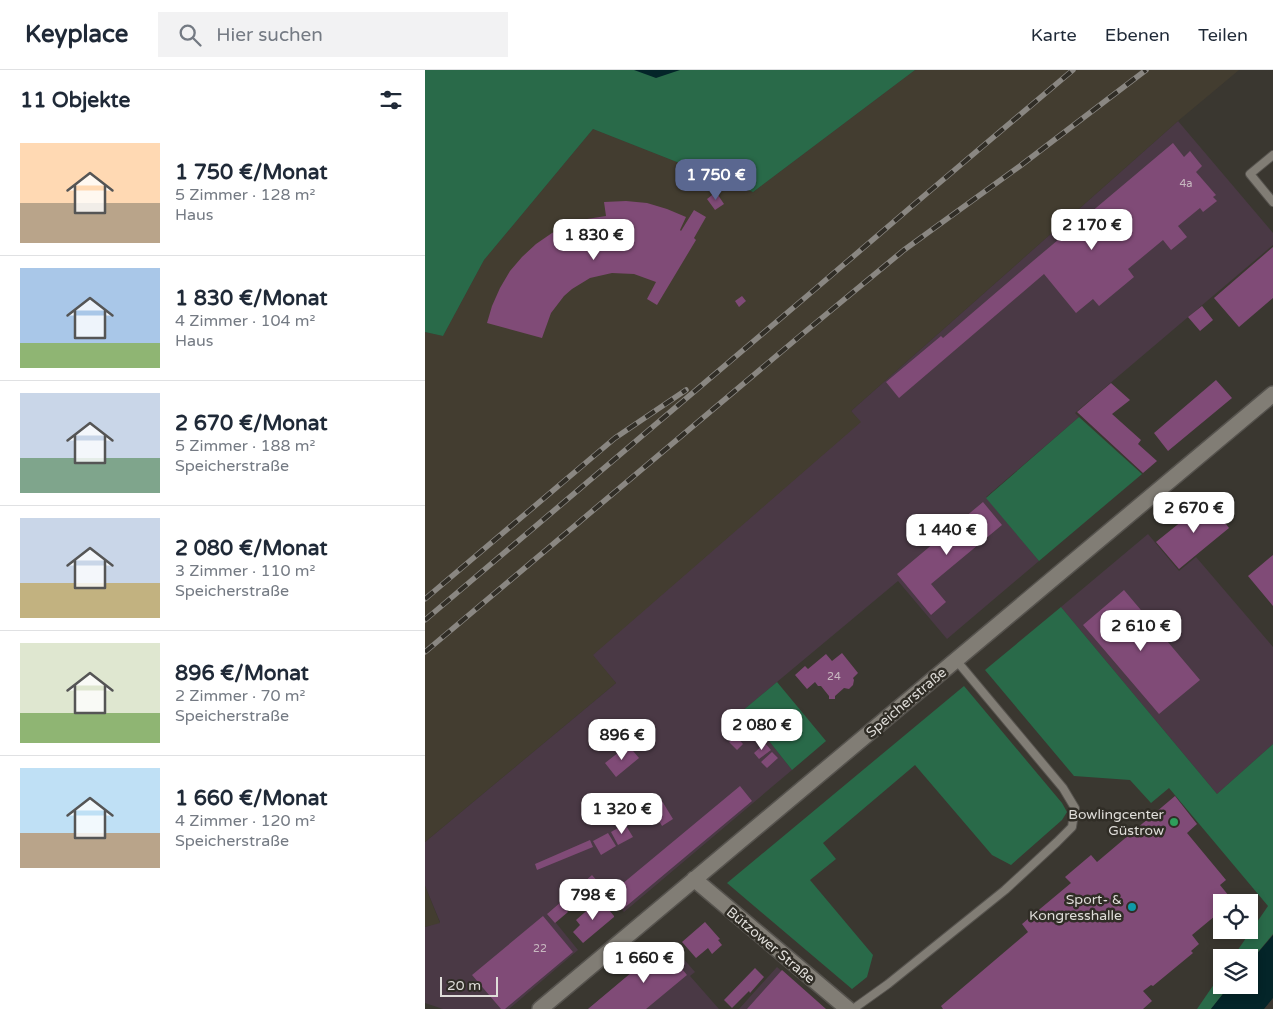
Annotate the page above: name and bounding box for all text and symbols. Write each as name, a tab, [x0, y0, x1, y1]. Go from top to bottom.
search box	[158, 12, 508, 57]
text: Keyplace	[25, 20, 128, 49]
icon: search	[176, 21, 204, 49]
text: Hier suchen	[216, 24, 323, 46]
text: Karte	[1031, 24, 1077, 46]
text: Ebenen	[1105, 24, 1170, 46]
text: Teilen	[1198, 24, 1248, 46]
icon: filters	[377, 86, 405, 114]
text: 11 Objekte	[20, 88, 130, 113]
pin: 1 750 €	[670, 158, 762, 201]
text: 1 750 €/Monat	[175, 160, 327, 185]
icon: home	[60, 163, 120, 223]
text: 1 750 €	[686, 165, 746, 185]
house number: 4a	[1179, 177, 1193, 190]
text: 5 Zimmer · 128 m²	[175, 185, 315, 205]
text: Haus	[175, 205, 213, 225]
pin: 2 170 €	[1046, 208, 1138, 251]
text: 2 170 €	[1062, 215, 1122, 235]
pin: 1 830 €	[548, 218, 640, 261]
text: 1 830 €	[564, 225, 624, 245]
text: 1 830 €/Monat	[175, 286, 327, 311]
icon: home	[60, 288, 120, 348]
text: 4 Zimmer · 104 m²	[175, 311, 315, 331]
text: Haus	[175, 331, 213, 351]
text: 2 670 €/Monat	[175, 411, 327, 436]
icon: home	[60, 413, 120, 473]
text: 5 Zimmer · 188 m²	[175, 436, 315, 456]
text: Speicherstraße	[175, 456, 289, 476]
pin: 2 670 €	[1148, 492, 1240, 534]
text: 2 670 €	[1164, 498, 1224, 518]
pin: 1 440 €	[901, 514, 993, 556]
text: 1 440 €	[917, 520, 977, 540]
text: 2 080 €/Monat	[175, 536, 327, 561]
icon: home	[60, 538, 120, 598]
text: 3 Zimmer · 110 m²	[175, 561, 315, 581]
text: Speicherstraße	[175, 581, 289, 601]
pin: 2 610 €	[1095, 610, 1187, 652]
text: 2 610 €	[1111, 616, 1171, 636]
text: 896 €/Monat	[175, 661, 309, 686]
icon: home	[60, 663, 120, 723]
street label: Speicherstraße	[863, 664, 950, 741]
house number: 24	[827, 670, 841, 683]
text: 2 Zimmer · 70 m²	[175, 686, 305, 706]
text: Speicherstraße	[175, 706, 289, 726]
pin: 2 080 €	[716, 708, 808, 751]
text: 2 080 €	[732, 715, 792, 735]
pin: 896 €	[587, 718, 657, 761]
text: 896 €	[599, 725, 645, 745]
text: 1 660 €/Monat	[175, 786, 327, 811]
icon: home	[60, 788, 120, 848]
pin: 1 320 €	[576, 792, 668, 835]
text: 1 320 €	[592, 799, 652, 819]
place label: Bowlingcenter Güstrow	[1068, 806, 1165, 839]
text: 4 Zimmer · 120 m²	[175, 811, 315, 831]
marker: Bowlingcenter Güstrow	[1168, 816, 1180, 828]
text: Speicherstraße	[175, 831, 289, 851]
pin: 798 €	[558, 878, 628, 921]
text: 798 €	[570, 885, 616, 905]
place label: Sport- & Kongresshalle	[1029, 891, 1122, 924]
map controls	[1213, 894, 1258, 994]
button: locate	[1213, 894, 1258, 939]
marker: Sport- & Kongresshalle	[1126, 901, 1138, 913]
street label: Bützower Straße	[723, 903, 818, 987]
house number: 22	[533, 942, 547, 955]
pin: 1 660 €	[598, 942, 690, 984]
text: 1 660 €	[614, 948, 674, 968]
button: layers	[1213, 949, 1258, 994]
scale bar	[440, 974, 497, 997]
text: 20 m	[447, 977, 481, 994]

